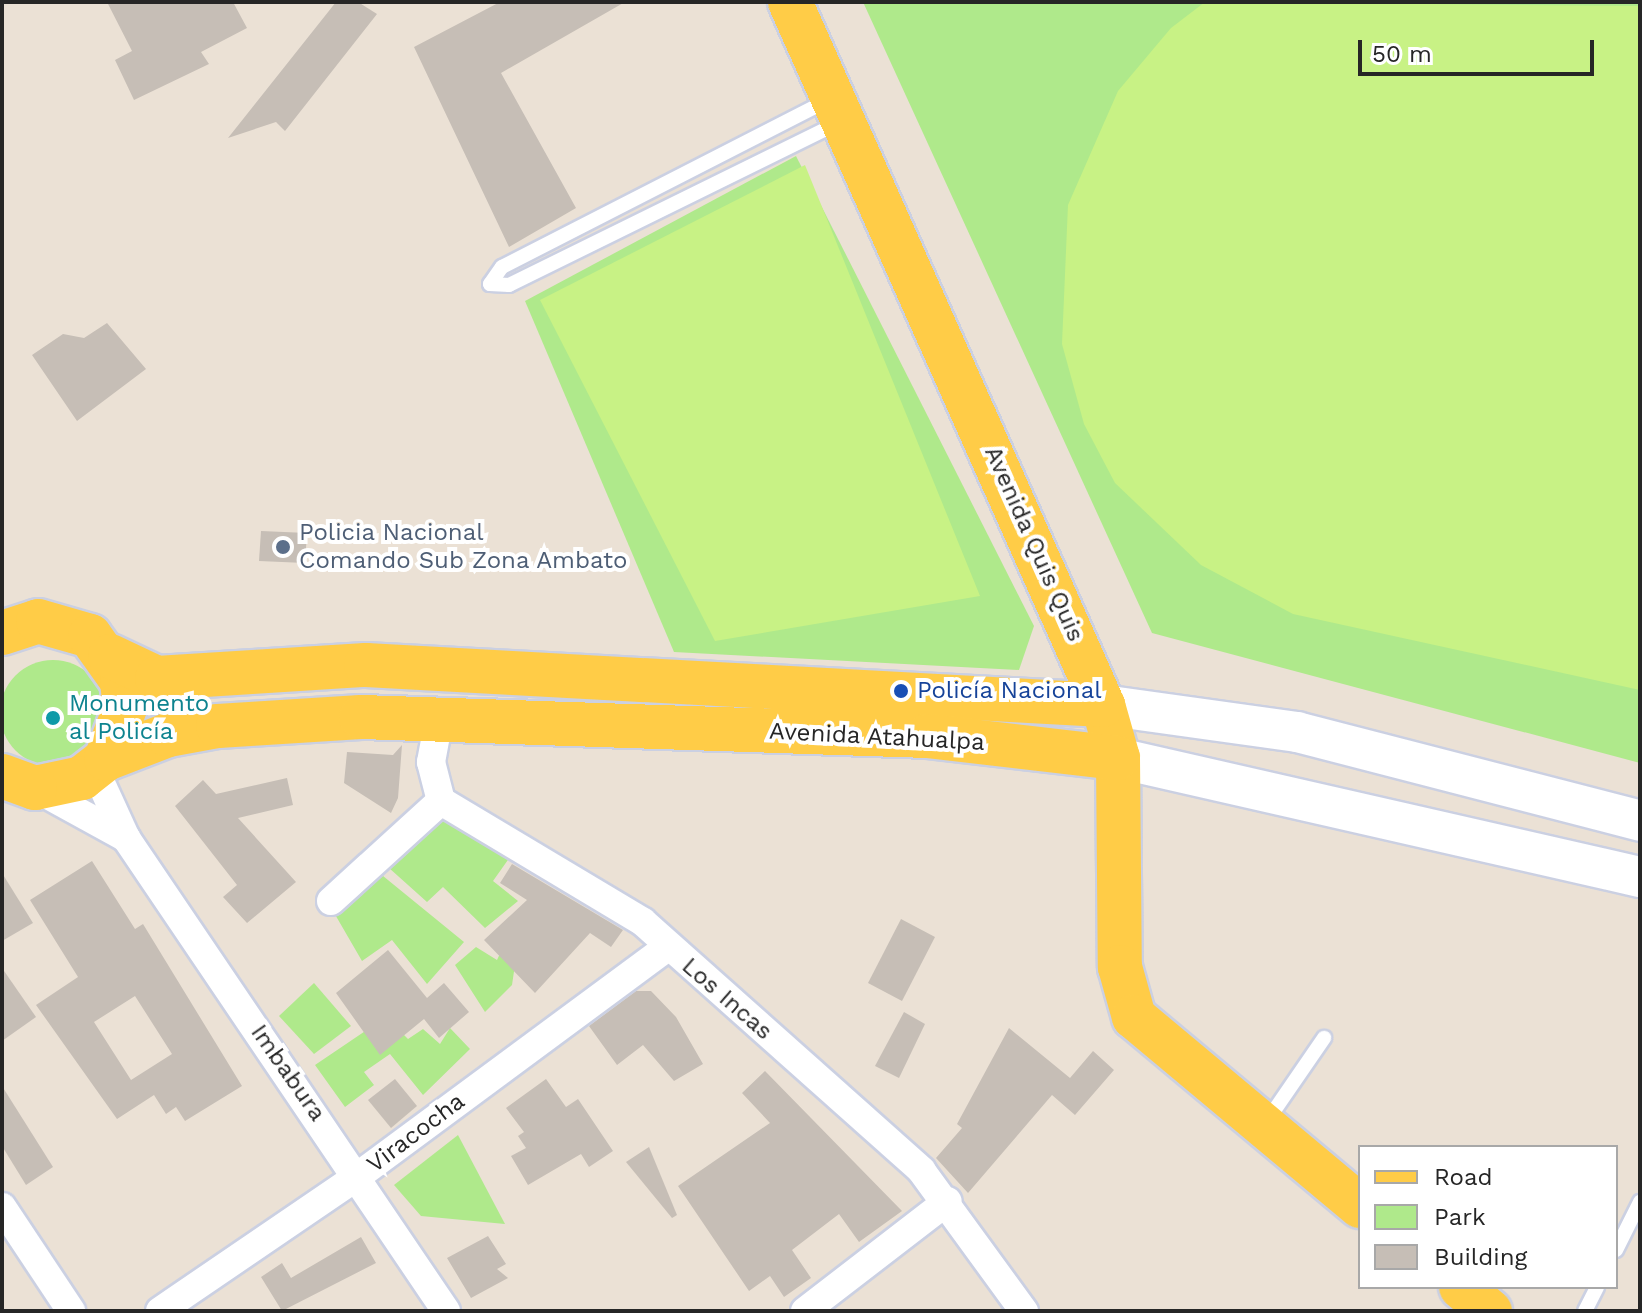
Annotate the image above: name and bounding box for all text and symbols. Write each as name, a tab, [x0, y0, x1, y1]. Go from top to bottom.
scale bar	[1362, 24, 1598, 74]
text: 50 m	[1372, 40, 1432, 68]
street label: Avenida Quis Quis	[978, 442, 1090, 646]
place label: Policia Nacional Comando Sub Zona Ambato	[299, 519, 629, 575]
marker: Policia Nacional Comando Sub Zona Ambato	[274, 538, 292, 556]
place label: Policía Nacional	[917, 677, 1102, 705]
marker: Policía Nacional	[892, 682, 910, 700]
place label: Monumento al Policía	[69, 690, 209, 746]
marker: Monumento al Policía	[44, 709, 62, 727]
street label: Avenida Atahualpa	[768, 717, 986, 757]
street label: Los Incas	[676, 952, 778, 1046]
street label: Imbabura	[244, 1019, 332, 1127]
street label: Viracocha	[362, 1087, 470, 1179]
legend	[1358, 1145, 1618, 1289]
text: Road	[1434, 1163, 1493, 1191]
text: Park	[1434, 1203, 1486, 1231]
text: Building	[1434, 1243, 1527, 1271]

